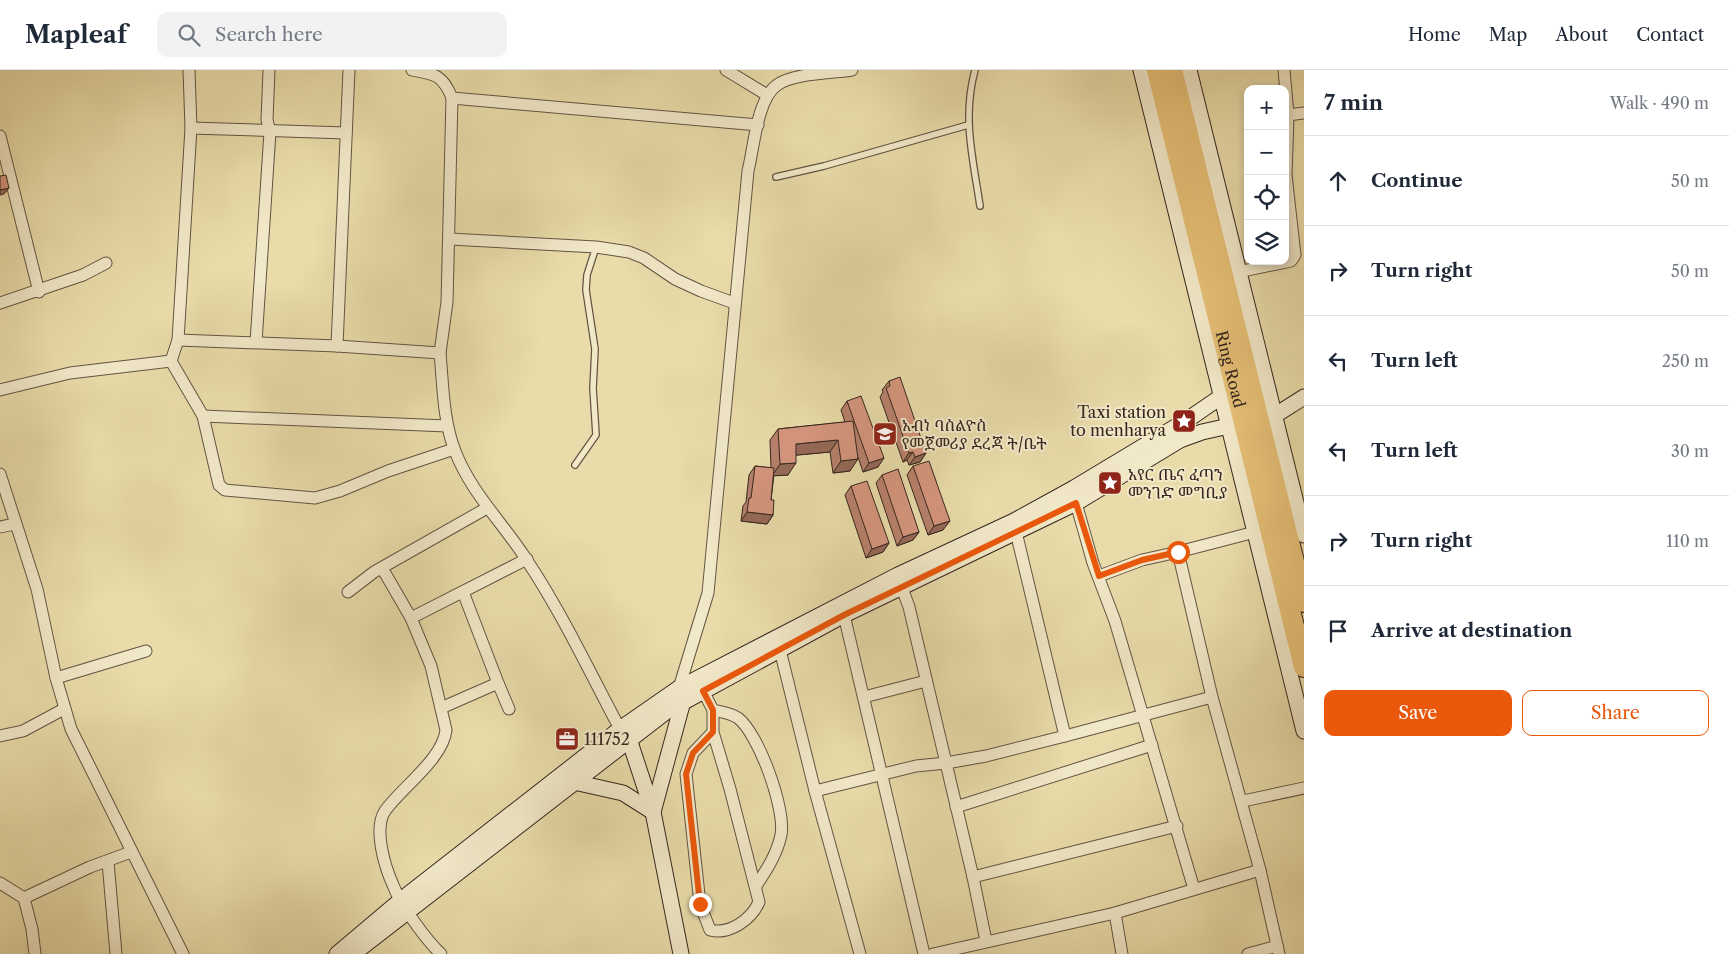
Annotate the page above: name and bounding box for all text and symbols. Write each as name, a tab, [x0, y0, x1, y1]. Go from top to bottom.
search box	[157, 12, 507, 57]
text: Mapleaf	[25, 20, 127, 49]
icon: search	[175, 21, 203, 49]
text: Search here	[215, 23, 323, 46]
text: Home	[1408, 24, 1461, 46]
text: Map	[1489, 24, 1527, 46]
text: About	[1555, 24, 1608, 46]
text: Contact	[1636, 24, 1704, 46]
map controls	[1244, 85, 1289, 265]
button: +	[1244, 85, 1289, 130]
text: 7 min	[1324, 90, 1383, 115]
text: Walk · 490 m	[1610, 93, 1709, 113]
button: −	[1244, 130, 1289, 175]
icon: ahead	[1324, 167, 1352, 195]
text: Continue	[1371, 169, 1463, 192]
text: 50 m	[1671, 171, 1709, 191]
button: locate	[1244, 175, 1289, 220]
button: layers	[1244, 220, 1289, 265]
icon: right	[1324, 257, 1352, 285]
text: Turn right	[1371, 259, 1472, 282]
text: 50 m	[1671, 261, 1709, 281]
street label: Ring Road	[1211, 328, 1250, 410]
icon: left	[1324, 347, 1352, 375]
text: Turn left	[1371, 349, 1458, 372]
text: 250 m	[1662, 351, 1709, 371]
place label: Taxi station to menharya	[1070, 402, 1167, 440]
place icon: Taxi station to menharya	[1171, 408, 1197, 434]
place label: አብነ ባስልዮስ የመጀመሪያ ደረጃ ት/ቤት	[902, 415, 1047, 453]
school or university icon: አብነ ባስልዮስ የመጀመሪያ ደረጃ ት/ቤት	[872, 421, 898, 447]
icon: left	[1324, 437, 1352, 465]
text: Turn left	[1371, 439, 1458, 462]
text: 30 m	[1671, 441, 1709, 461]
place label: አየር ጤና ፈጣን መንገድ መግቢያ	[1128, 464, 1227, 502]
place icon: አየር ጤና ፈጣን መንገድ መግቢያ	[1097, 470, 1123, 496]
icon: right	[1324, 527, 1352, 555]
text: Turn right	[1371, 529, 1472, 552]
text: 110 m	[1666, 531, 1709, 551]
route start	[1167, 541, 1190, 564]
icon: arrive	[1324, 617, 1352, 645]
text: Arrive at destination	[1371, 619, 1572, 642]
button: Save	[1324, 690, 1512, 736]
button: Share	[1522, 690, 1709, 736]
office icon: 111752	[554, 726, 580, 752]
place label: 111752	[584, 729, 630, 749]
route end	[689, 893, 712, 916]

